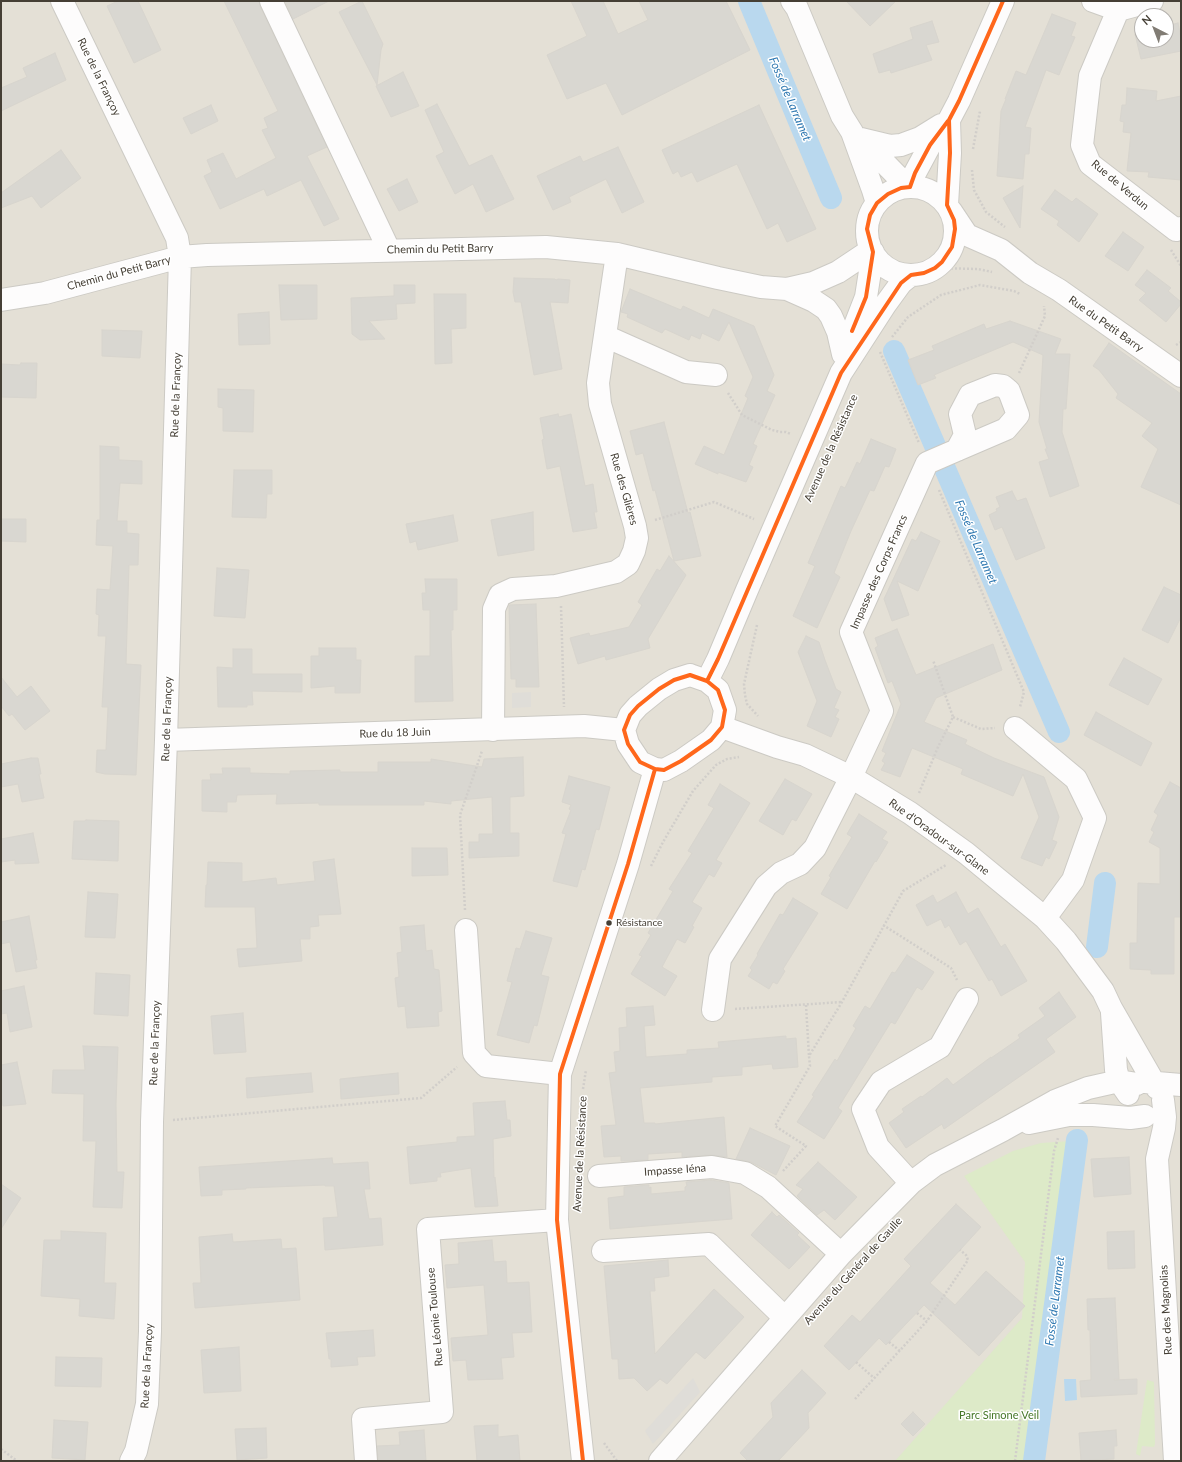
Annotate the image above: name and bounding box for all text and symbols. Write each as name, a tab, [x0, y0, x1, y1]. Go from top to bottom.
north arrow	[1134, 8, 1174, 48]
text: N	[1139, 12, 1154, 27]
street label: Rue de la Françoy	[74, 36, 124, 118]
water label: Fossé de Larramet	[766, 55, 814, 143]
street label: Rue de Verdun	[1089, 157, 1151, 213]
street label: Chemin du Petit Barry	[386, 241, 494, 257]
street label: Chemin du Petit Barry	[66, 253, 172, 293]
street label: Rue du Petit Barry	[1066, 293, 1146, 355]
street label: Rue de la Françoy	[168, 352, 184, 438]
street label: Avenue de la Résistance	[801, 392, 861, 504]
street label: Rue des Glières	[607, 451, 641, 527]
water label: Fossé de Larramet	[952, 498, 1000, 586]
street label: Impasse des Corps Francs	[848, 513, 910, 631]
street label: Rue de la Françoy	[159, 676, 175, 762]
street label: Rue du 18 Juin	[359, 725, 431, 741]
street label: Rue d'Oradour-sur-Glane	[886, 796, 992, 878]
place label: Résistance	[616, 917, 662, 929]
marker: Résistance	[604, 918, 614, 928]
street label: Rue de la Françoy	[147, 1000, 163, 1086]
street label: Avenue de la Résistance	[570, 1096, 590, 1212]
street label: Impasse Iéna	[644, 1161, 706, 1179]
street label: Avenue du Général de Gaulle	[801, 1214, 905, 1328]
water label: Fossé de Larramet	[1042, 1255, 1068, 1347]
street label: Rue des Magnolias	[1157, 1265, 1175, 1355]
street label: Rue Léonie Toulouse	[424, 1267, 446, 1367]
street label: Rue de la Françoy	[138, 1323, 156, 1409]
park label: Parc Simone Veil	[959, 1408, 1039, 1422]

